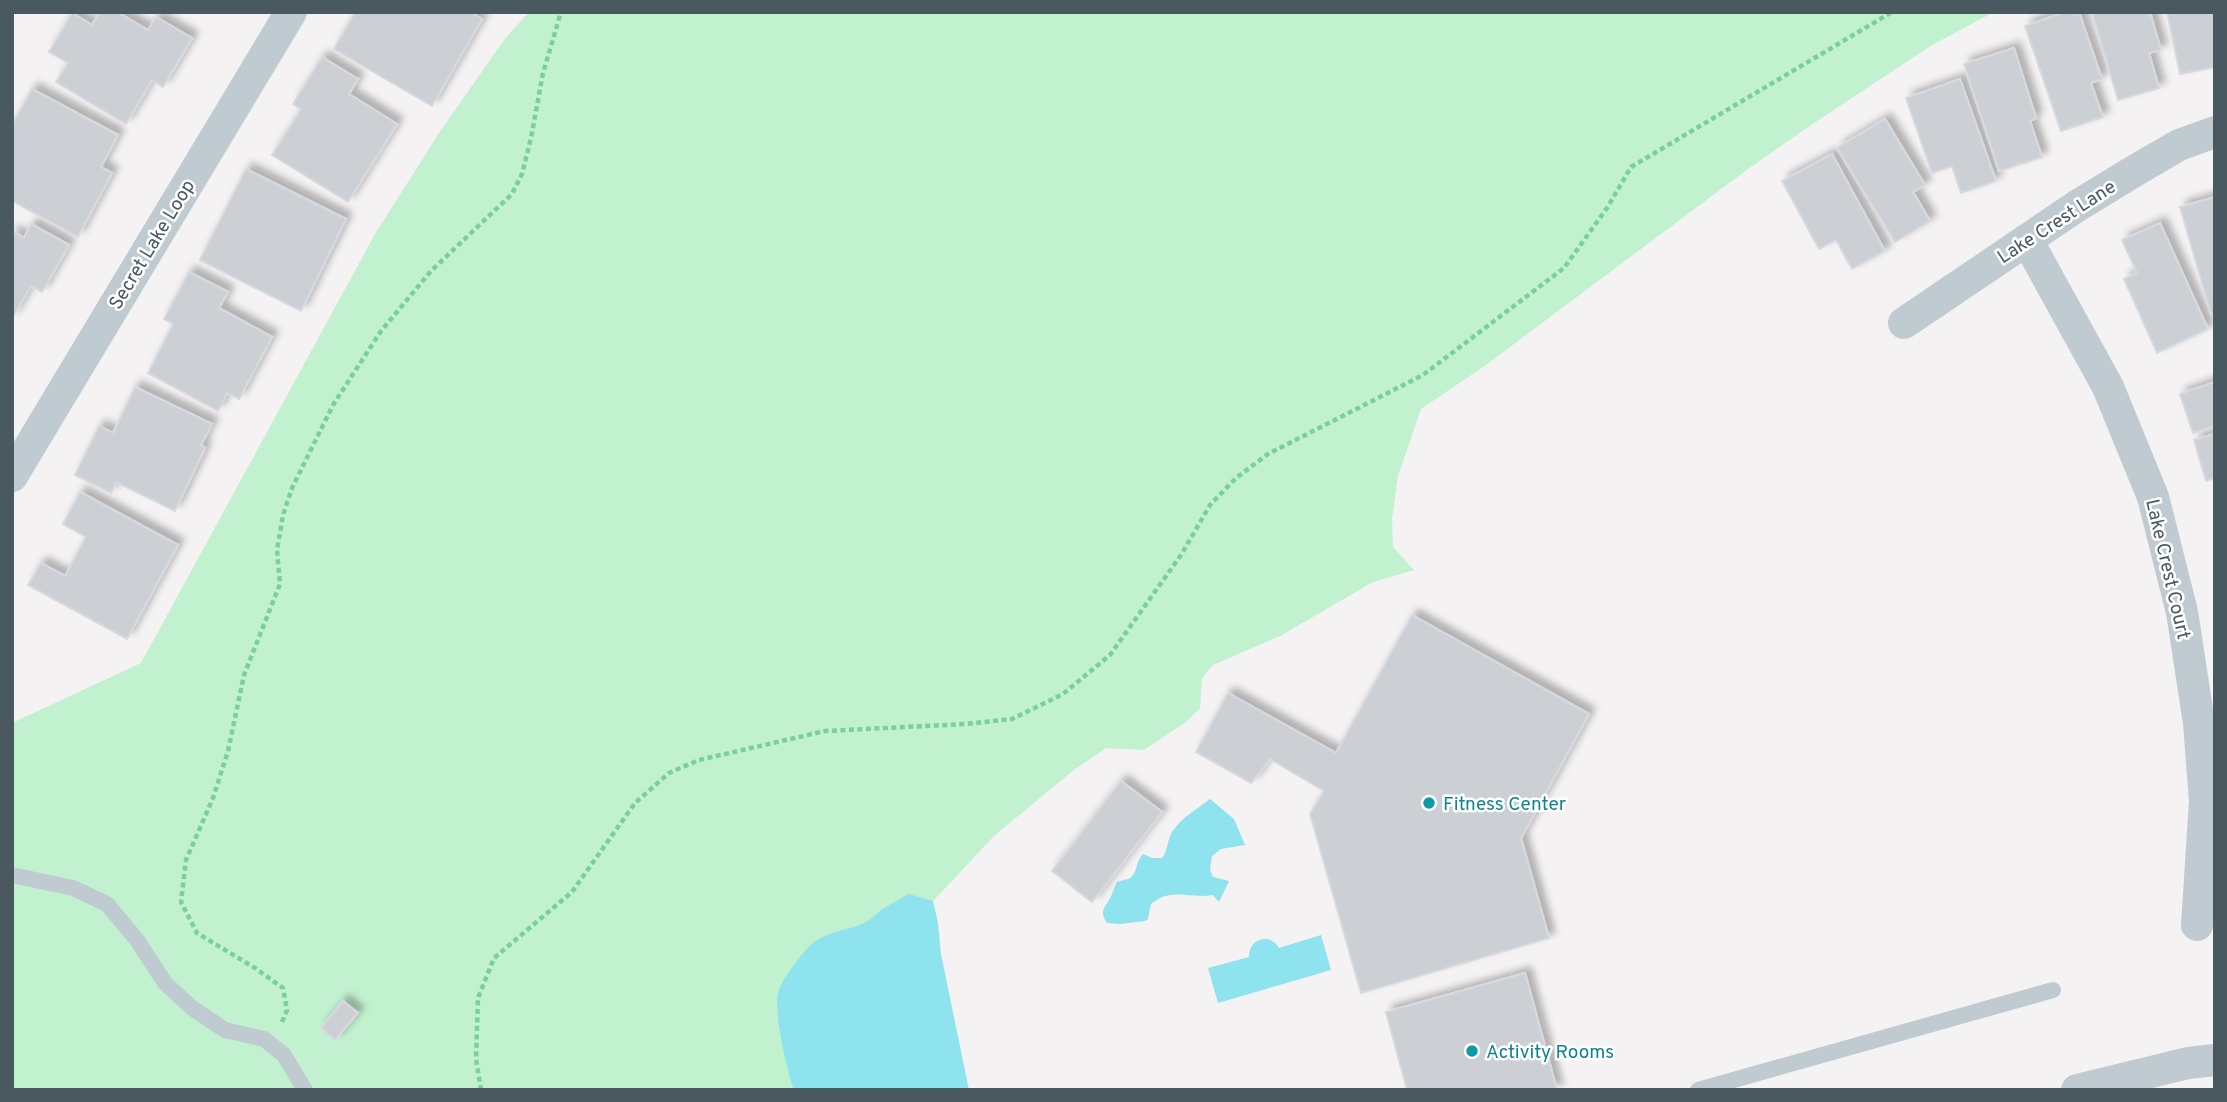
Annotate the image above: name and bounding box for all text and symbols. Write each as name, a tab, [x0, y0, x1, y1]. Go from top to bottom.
street label: Lake Crest Lane	[1993, 175, 2121, 270]
street label: Secret Lake Loop	[104, 176, 201, 314]
street label: Lake Crest Court	[2139, 497, 2195, 642]
place label: Fitness Center	[1443, 793, 1567, 817]
marker: Fitness Center	[1421, 795, 1437, 811]
place label: Activity Rooms	[1486, 1041, 1614, 1065]
marker: Activity Rooms	[1464, 1043, 1480, 1059]

